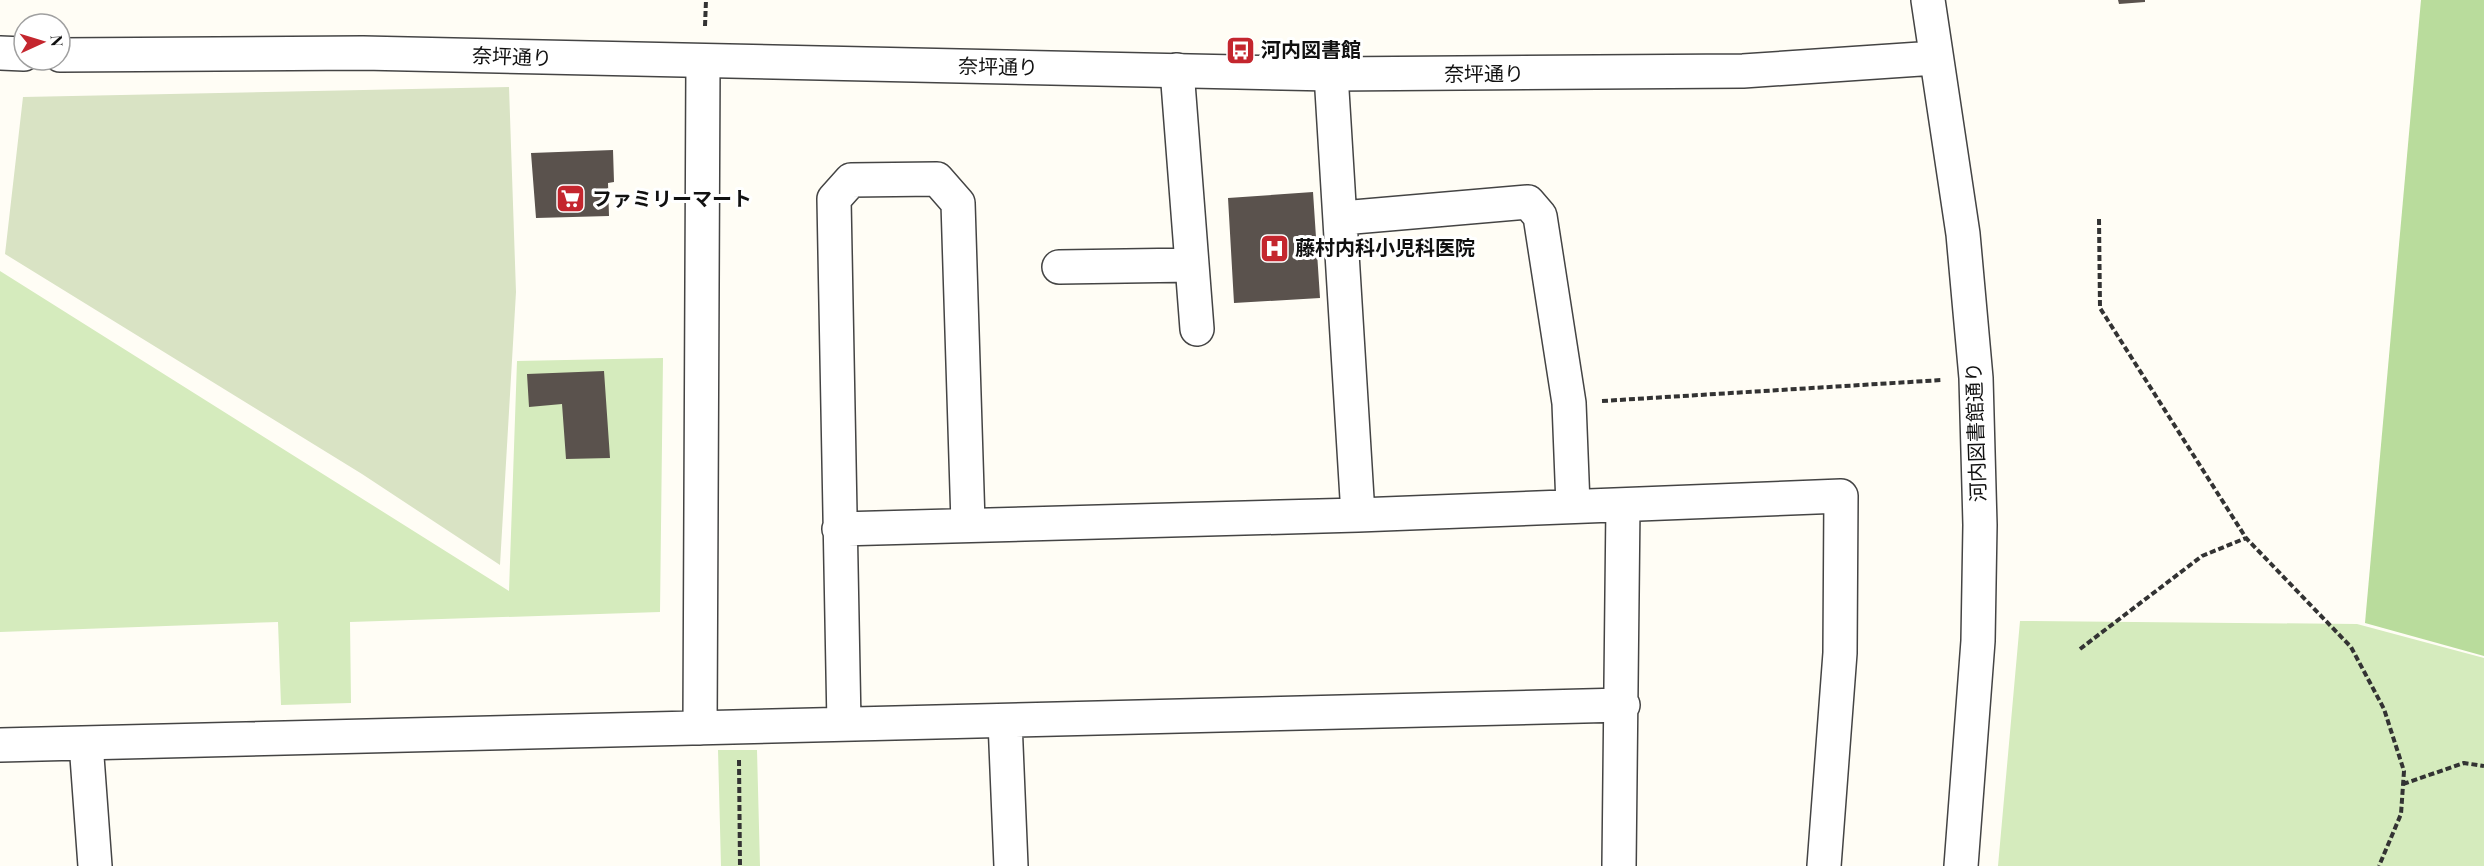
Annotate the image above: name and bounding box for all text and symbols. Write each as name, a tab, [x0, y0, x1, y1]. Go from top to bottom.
north arrow	[12, 12, 72, 72]
text: N	[47, 34, 68, 48]
bus stop icon: 河内図書館	[1224, 34, 1256, 66]
place label: 河内図書館	[1261, 35, 1361, 62]
street label: 奈坪通り	[472, 41, 552, 70]
street label: 奈坪通り	[958, 51, 1038, 80]
street label: 奈坪通り	[1444, 59, 1524, 86]
supermarket icon: ファミリーマート	[555, 183, 587, 215]
place label: ファミリーマート	[592, 184, 752, 211]
hospital icon: 藤村内科小児科医院	[1258, 232, 1290, 264]
place label: 藤村内科小児科医院	[1295, 233, 1475, 260]
street label: 河内図書館通り	[1959, 362, 1990, 502]

